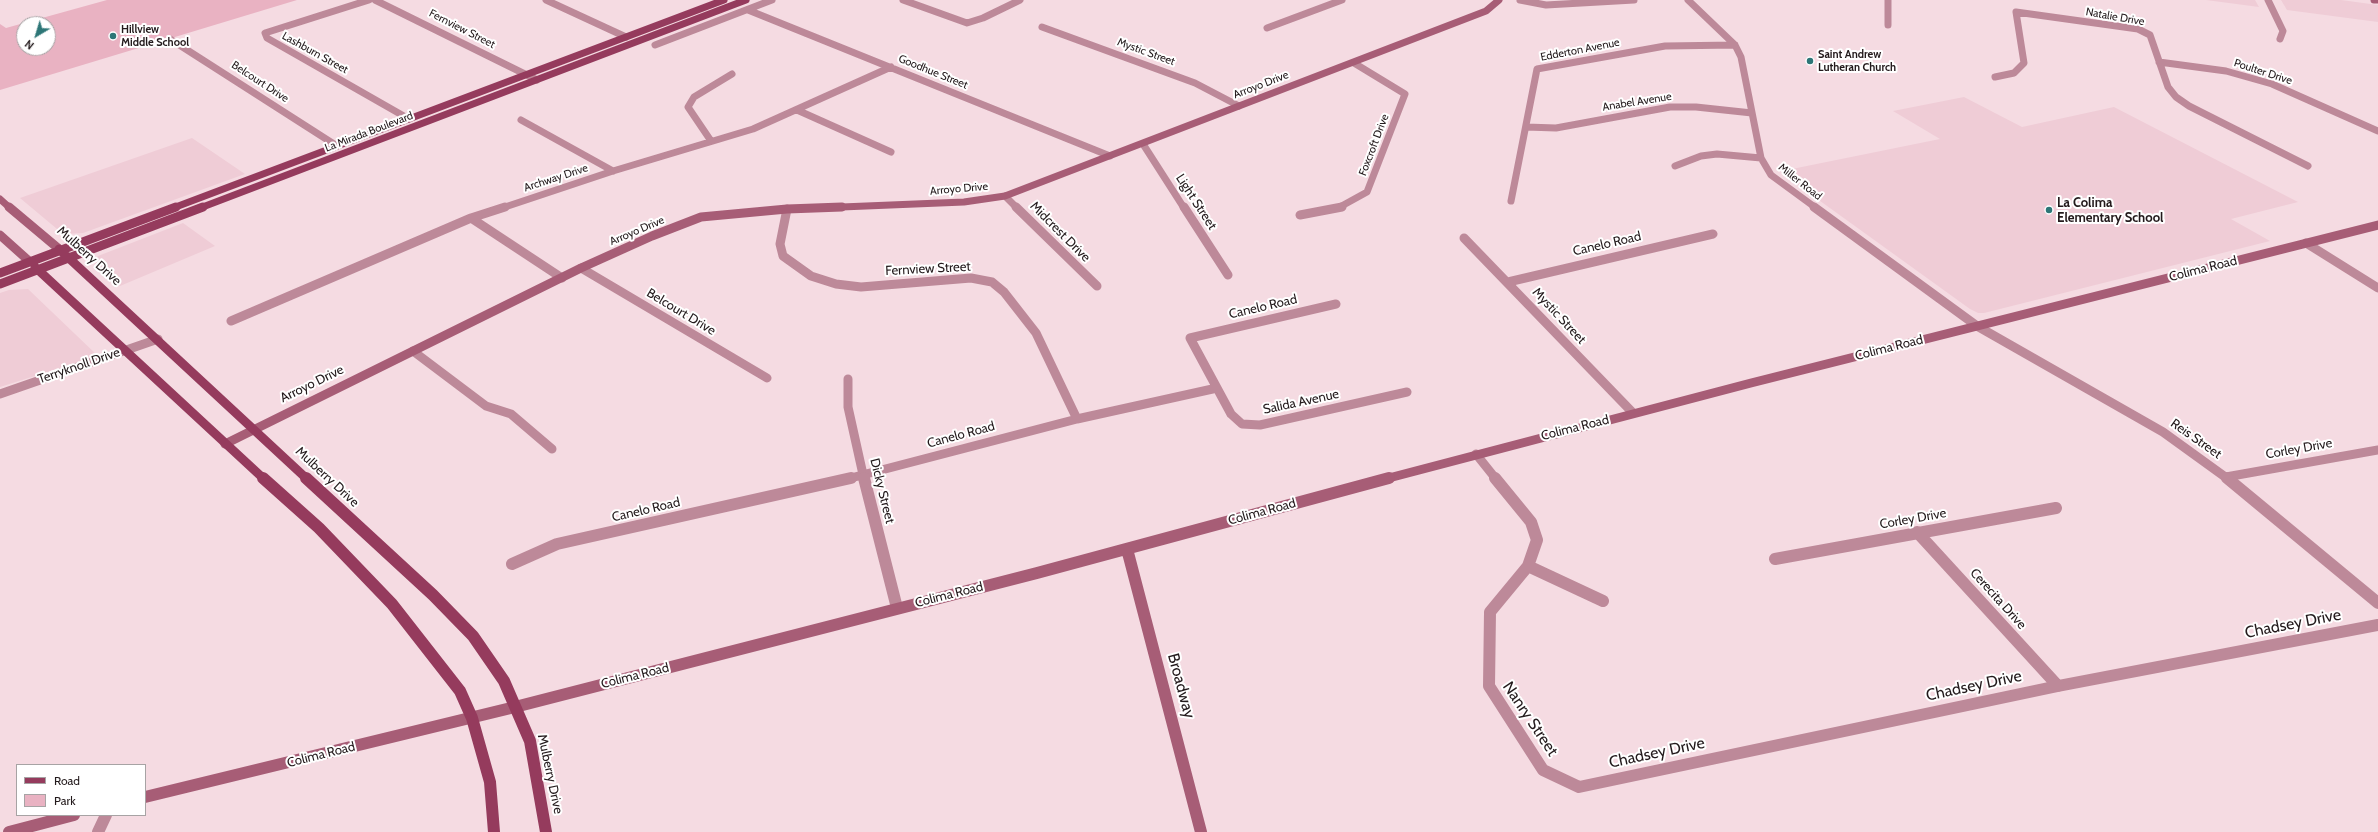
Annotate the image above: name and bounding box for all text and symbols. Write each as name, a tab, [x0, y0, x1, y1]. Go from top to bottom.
street label: Natalie Drive	[2085, 5, 2145, 29]
street label: Fernview Street	[427, 7, 497, 51]
north arrow	[16, 16, 56, 56]
place label: Hillview Middle School	[121, 23, 189, 49]
street label: Lashburn Street	[280, 29, 350, 77]
marker: Hillview Middle School	[108, 31, 118, 41]
street label: Mystic Street	[1115, 35, 1177, 69]
street label: Edderton Avenue	[1539, 36, 1621, 64]
text: N	[22, 37, 37, 53]
place label: Saint Andrew Lutheran Church	[1818, 48, 1896, 74]
street label: Goodhue Street	[896, 52, 970, 92]
marker: Saint Andrew Lutheran Church	[1805, 56, 1815, 66]
street label: Poulter Drive	[2232, 56, 2294, 88]
street label: Belcourt Drive	[229, 59, 291, 105]
street label: Arroyo Drive	[1231, 68, 1291, 102]
street label: Anabel Avenue	[1601, 90, 1673, 114]
street label: La Mirada Boulevard	[323, 109, 415, 155]
street label: Foxcroft Drive	[1356, 112, 1392, 178]
street label: Archway Drive	[522, 161, 590, 195]
street label: Miller Road	[1776, 161, 1824, 203]
street label: Light Street	[1172, 171, 1220, 233]
street label: Arroyo Drive	[929, 180, 989, 198]
place label: La Colima Elementary School	[2057, 195, 2164, 226]
street label: Midcrest Drive	[1027, 199, 1093, 265]
marker: La Colima Elementary School	[2044, 205, 2054, 215]
street label: Arroyo Drive	[608, 214, 666, 248]
street label: Mulberry Drive	[54, 223, 124, 289]
street label: Canelo Road	[1571, 229, 1643, 259]
street label: Colima Road	[2167, 253, 2239, 285]
street label: Fernview Street	[885, 259, 971, 279]
street label: Belcourt Drive	[644, 285, 718, 339]
street label: Mystic Street	[1529, 285, 1589, 347]
street label: Canelo Road	[1227, 292, 1299, 322]
street label: Colima Road	[1853, 332, 1925, 364]
street label: Terryknoll Drive	[36, 345, 122, 387]
street label: Arroyo Drive	[278, 362, 346, 406]
street label: Salida Avenue	[1262, 386, 1340, 418]
street label: Colima Road	[1539, 412, 1611, 444]
street label: Reis Street	[2167, 416, 2225, 462]
street label: Canelo Road	[925, 418, 997, 452]
street label: Corley Drive	[2264, 435, 2334, 463]
street label: Mulberry Drive	[292, 444, 362, 510]
street label: Dicky Street	[866, 457, 898, 525]
street label: Canelo Road	[610, 495, 682, 525]
street label: Colima Road	[1226, 495, 1298, 529]
street label: Corley Drive	[1878, 505, 1948, 533]
street label: Cerecita Drive	[1967, 565, 2029, 633]
street label: Colima Road	[913, 579, 985, 611]
street label: Chadsey Drive	[2243, 605, 2343, 643]
street label: Broadway	[1163, 651, 1199, 721]
street label: Colima Road	[599, 660, 671, 692]
street label: Chadsey Drive	[1924, 666, 2024, 706]
street label: Nanry Street	[1498, 678, 1562, 760]
street label: Mulberry Drive	[534, 733, 566, 815]
street label: Chadsey Drive	[1607, 733, 1707, 773]
street label: Colima Road	[285, 739, 357, 771]
legend	[16, 764, 146, 816]
text: Road	[54, 773, 80, 788]
text: Park	[54, 793, 76, 808]

